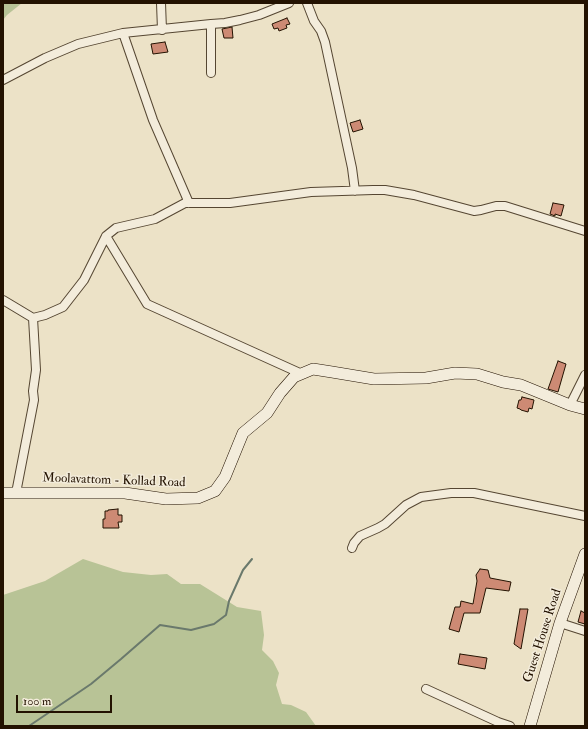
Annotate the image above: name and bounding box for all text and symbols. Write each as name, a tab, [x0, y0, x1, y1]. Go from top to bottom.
street label: Moolavattom - Kollad Road	[42, 471, 186, 491]
street label: Guest House Road	[520, 587, 566, 685]
scale bar	[18, 687, 114, 713]
text: 100 m	[23, 694, 51, 709]

